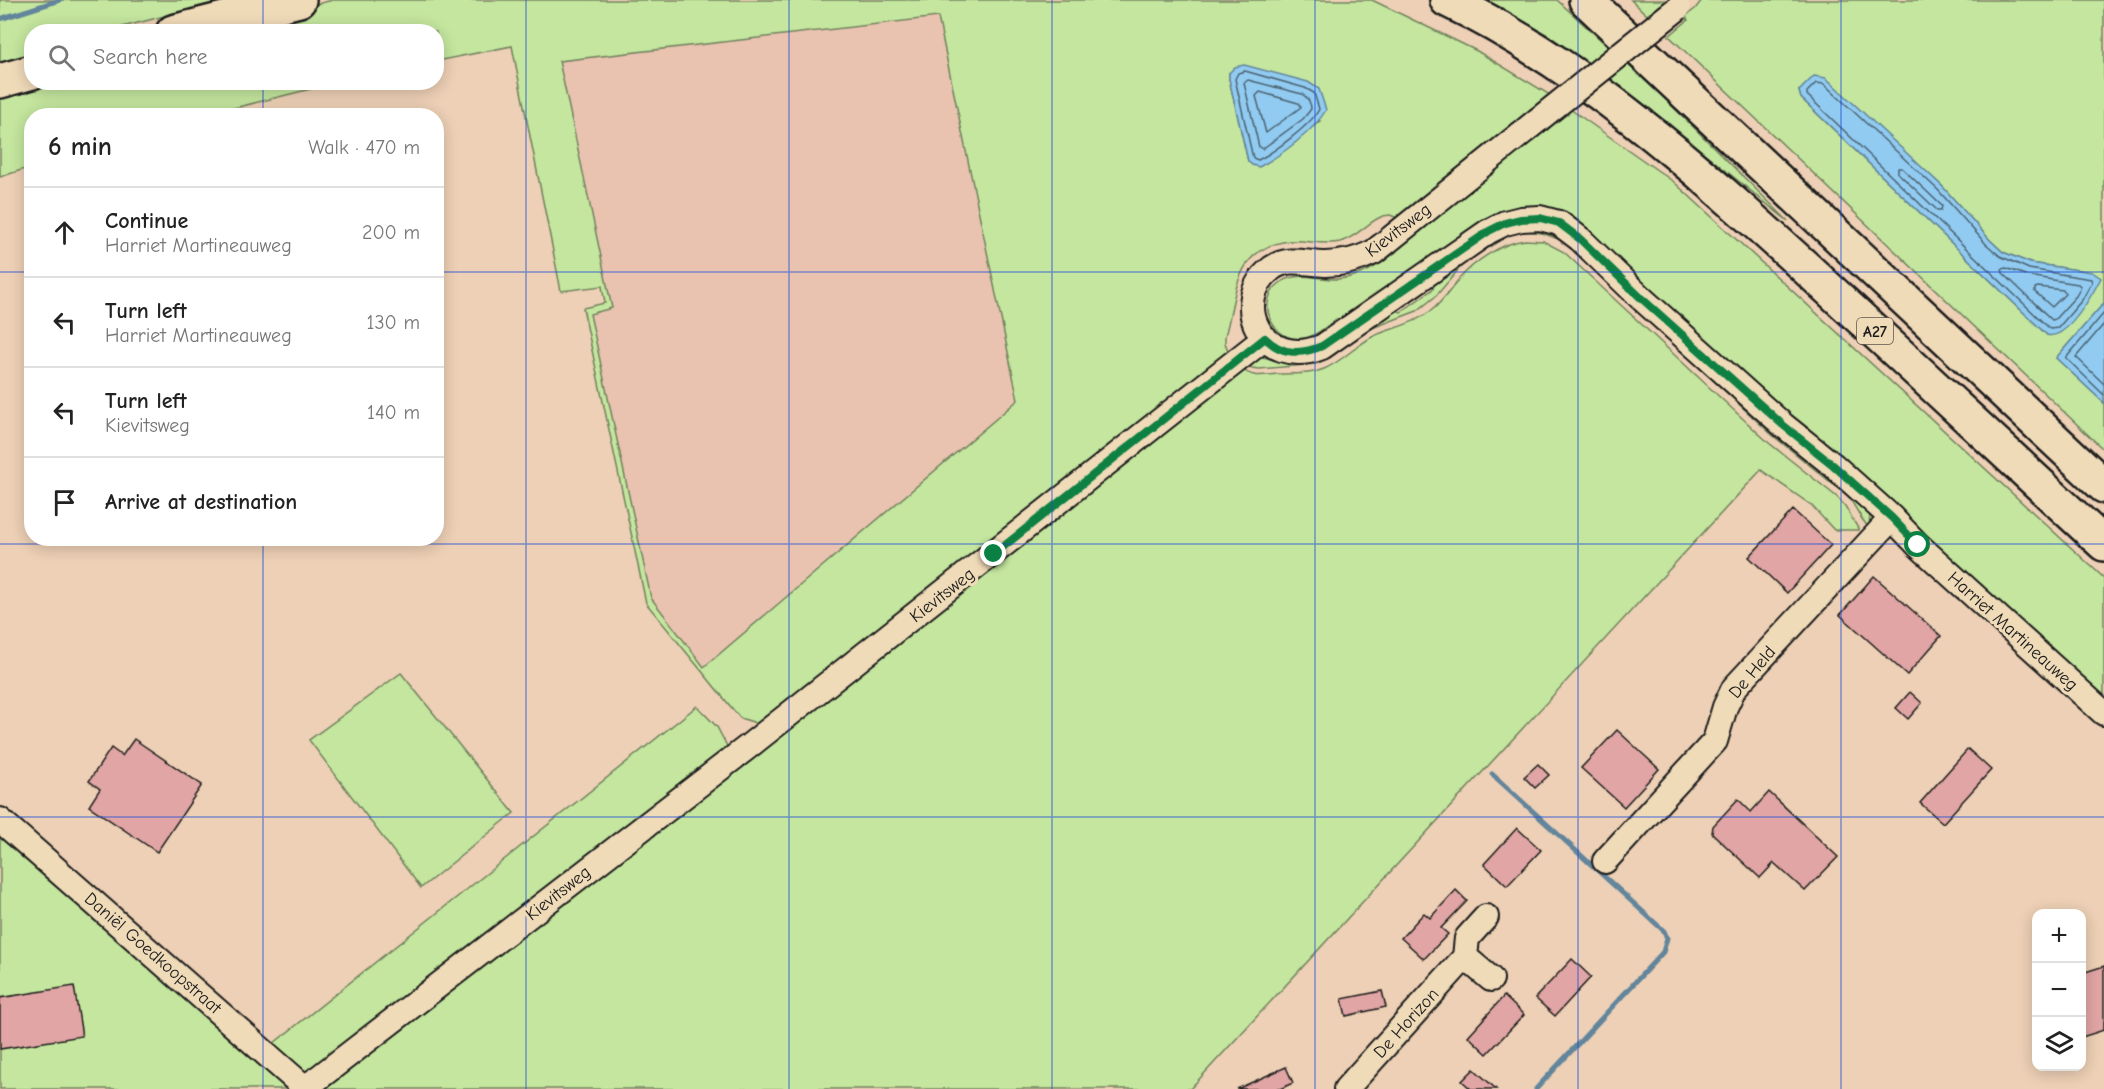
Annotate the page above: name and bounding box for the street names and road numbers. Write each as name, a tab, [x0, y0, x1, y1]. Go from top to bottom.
street label: Kievitsweg	[1361, 199, 1435, 262]
road number: A27	[1857, 318, 1893, 344]
street label: Kievitsweg	[906, 564, 979, 627]
street label: Harriet Martineauweg	[1943, 567, 2082, 695]
street label: De Held	[1724, 642, 1780, 703]
street label: Kievitsweg	[522, 862, 595, 925]
street label: Daniël Goedkoopstraat	[80, 888, 226, 1019]
street label: De Horizon	[1369, 984, 1443, 1063]

